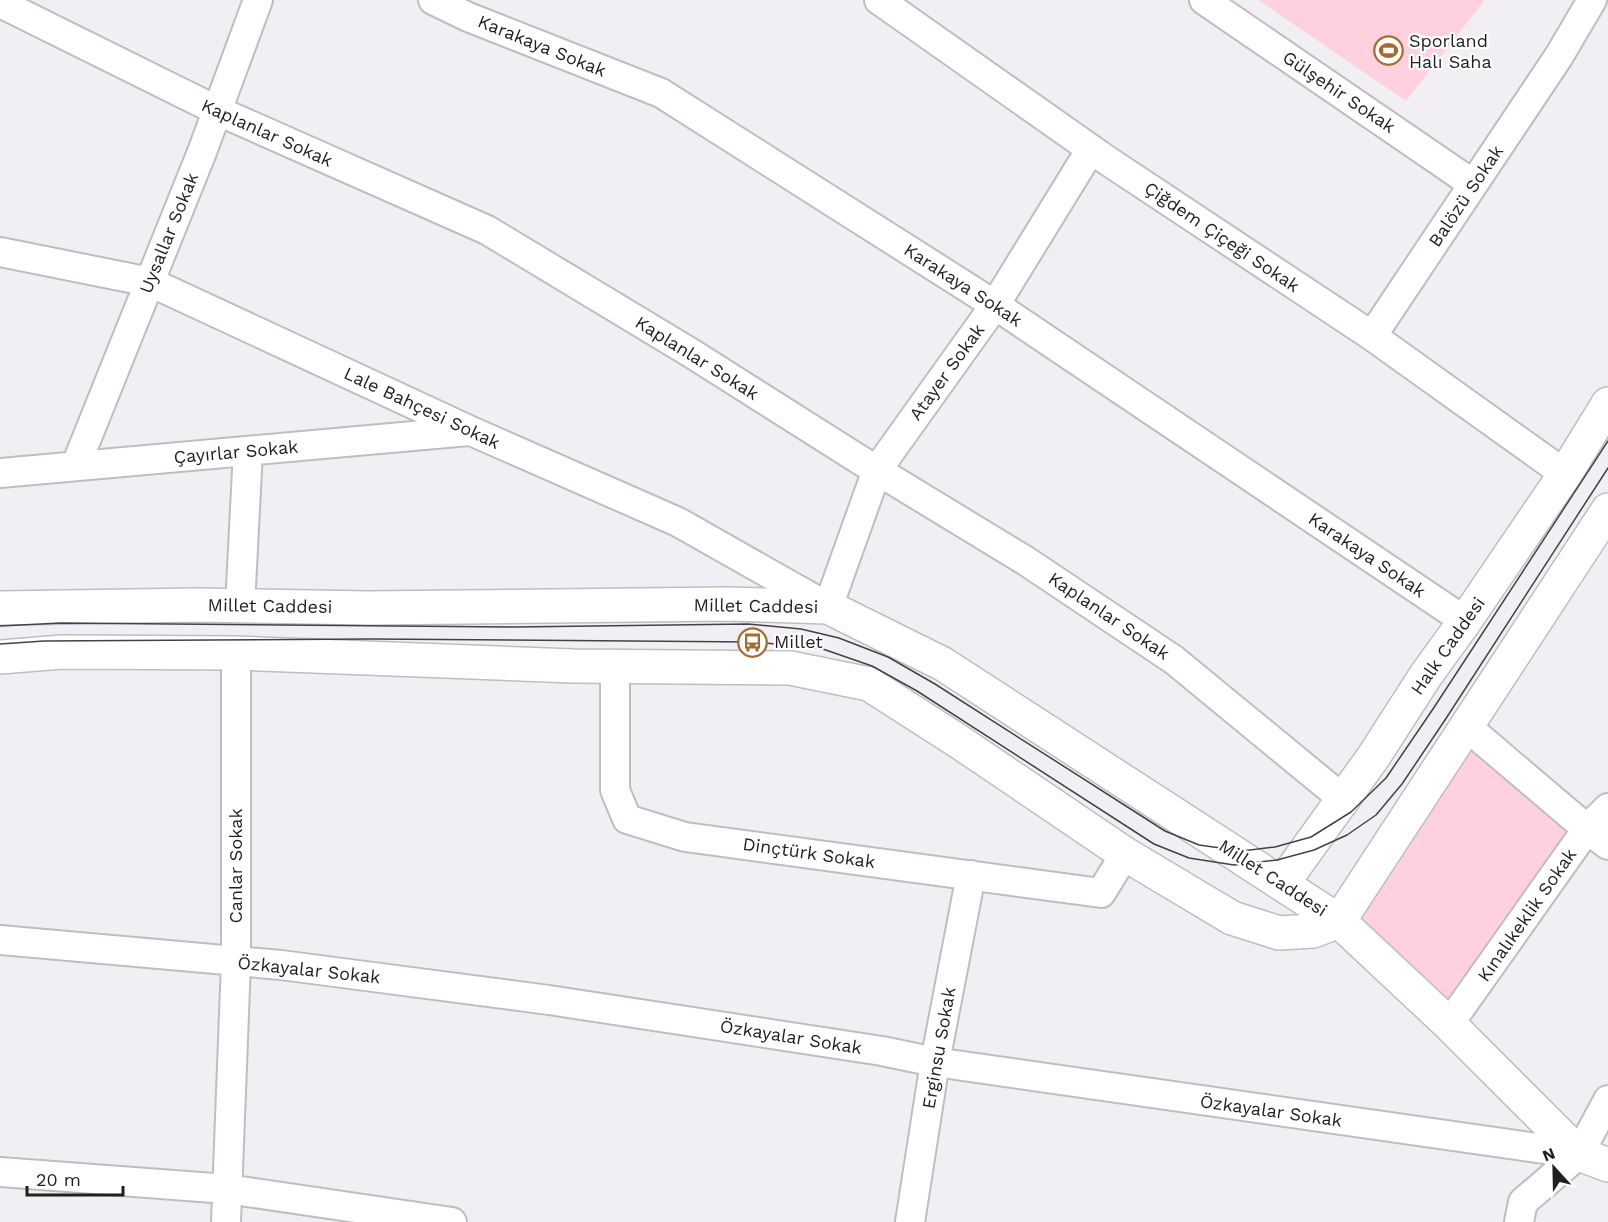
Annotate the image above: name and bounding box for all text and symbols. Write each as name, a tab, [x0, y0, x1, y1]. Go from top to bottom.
street label: Karakaya Sokak	[475, 10, 609, 81]
place label: Sporland Halı Saha	[1409, 30, 1492, 72]
sports icon: Sporland Halı Saha	[1372, 35, 1404, 67]
street label: Gülşehir Sokak	[1279, 46, 1400, 137]
street label: Kaplanlar Sokak	[198, 94, 336, 171]
street label: Balözü Sokak	[1424, 141, 1507, 250]
street label: Uysallar Sokak	[135, 169, 202, 296]
street label: Çiğdem Çiçeği Sokak	[1141, 177, 1304, 296]
street label: Karakaya Sokak	[900, 239, 1026, 331]
street label: Kaplanlar Sokak	[632, 311, 763, 404]
street label: Atayer Sokak	[905, 319, 989, 424]
street label: Lale Bahçesi Sokak	[341, 362, 504, 453]
street label: Çayırlar Sokak	[173, 436, 299, 467]
street label: Karakaya Sokak	[1305, 508, 1430, 601]
street label: Kaplanlar Sokak	[1045, 567, 1174, 664]
street label: Halk Caddesi	[1406, 593, 1489, 699]
street label: Millet Caddesi	[207, 594, 333, 617]
street label: Millet Caddesi	[693, 594, 819, 617]
bus stop icon: Millet	[737, 626, 769, 658]
place label: Millet	[774, 631, 823, 652]
street label: Canlar Sokak	[225, 808, 246, 924]
street label: Dinçtürk Sokak	[741, 833, 877, 872]
street label: Millet Caddesi	[1215, 835, 1331, 920]
street label: Kınalıkeklik Sokak	[1473, 844, 1580, 985]
street label: Özkayalar Sokak	[237, 952, 381, 987]
street label: Erginsu Sokak	[917, 985, 960, 1110]
street label: Özkayalar Sokak	[719, 1015, 864, 1058]
street label: Özkayalar Sokak	[1199, 1090, 1344, 1131]
north arrow	[1524, 1138, 1584, 1198]
text: N	[1540, 1144, 1558, 1166]
scale bar	[27, 1159, 123, 1197]
text: 20 m	[36, 1169, 81, 1190]

